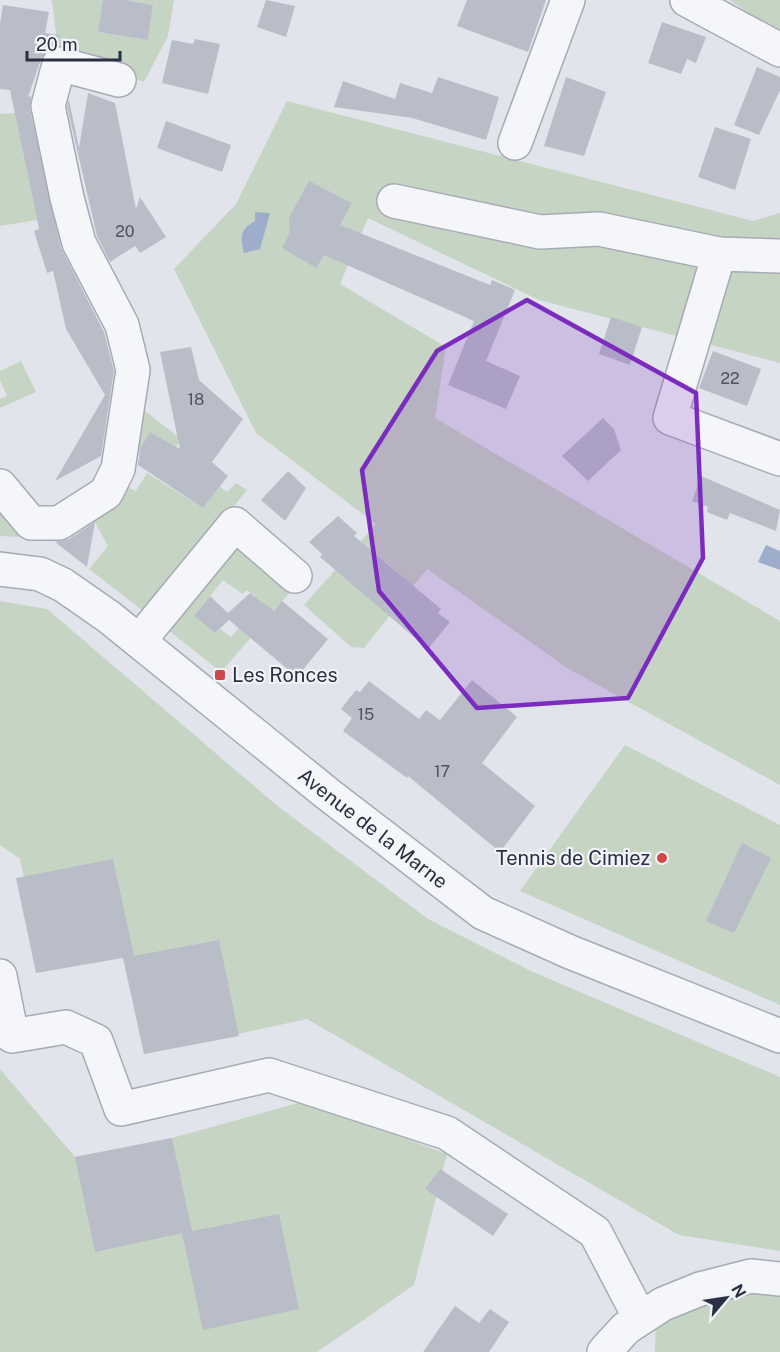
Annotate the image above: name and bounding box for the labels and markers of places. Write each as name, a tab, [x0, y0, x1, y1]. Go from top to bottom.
place label: Les Ronces	[232, 663, 338, 687]
marker: Les Ronces	[213, 668, 227, 682]
place label: Tennis de Cimiez	[496, 846, 650, 870]
marker: Tennis de Cimiez	[655, 851, 669, 865]

